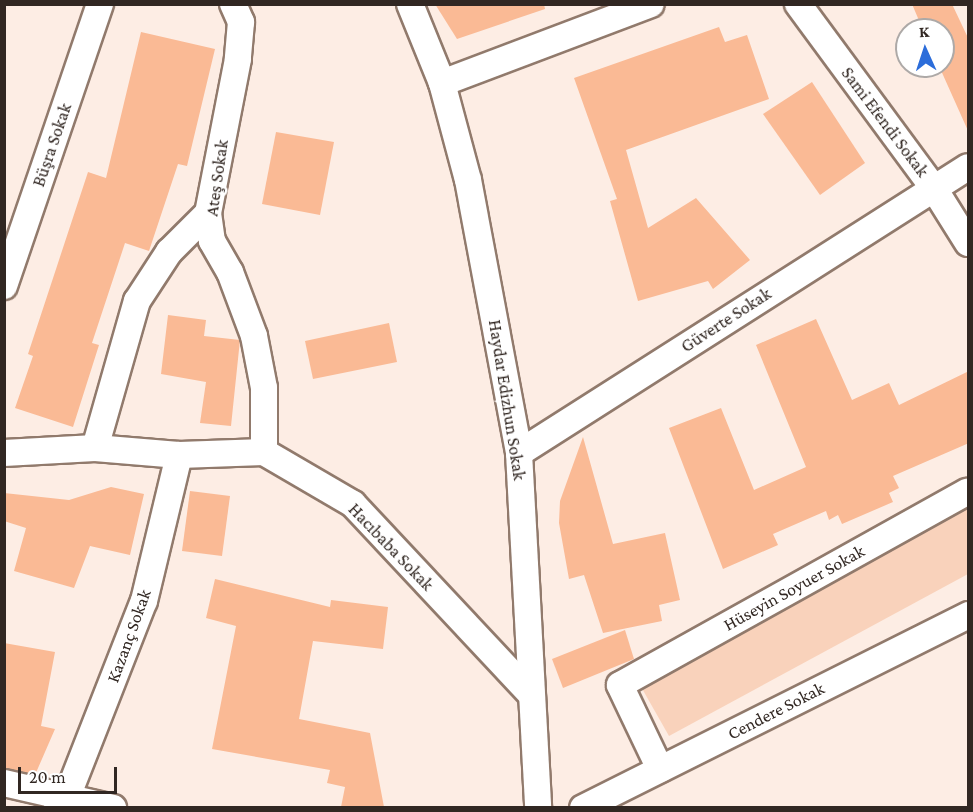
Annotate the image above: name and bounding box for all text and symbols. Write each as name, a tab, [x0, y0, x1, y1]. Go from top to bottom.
north arrow	[895, 18, 955, 78]
text: K	[919, 23, 930, 40]
street label: Sami Efendi Sokak	[837, 63, 933, 181]
street label: Büşra Sokak	[28, 100, 76, 190]
street label: Ateş Sokak	[201, 138, 233, 218]
street label: Güverte Sokak	[677, 283, 775, 357]
street label: Haydar Edizhun Sokak	[484, 318, 530, 482]
street label: Hacıbaba Sokak	[344, 499, 438, 595]
street label: Hüseyin Soyuer Sokak	[720, 540, 868, 636]
street label: Kazanç Sokak	[102, 586, 156, 686]
street label: Cendere Sokak	[724, 677, 828, 745]
scale bar	[21, 755, 120, 793]
text: 20 m	[29, 767, 66, 787]

